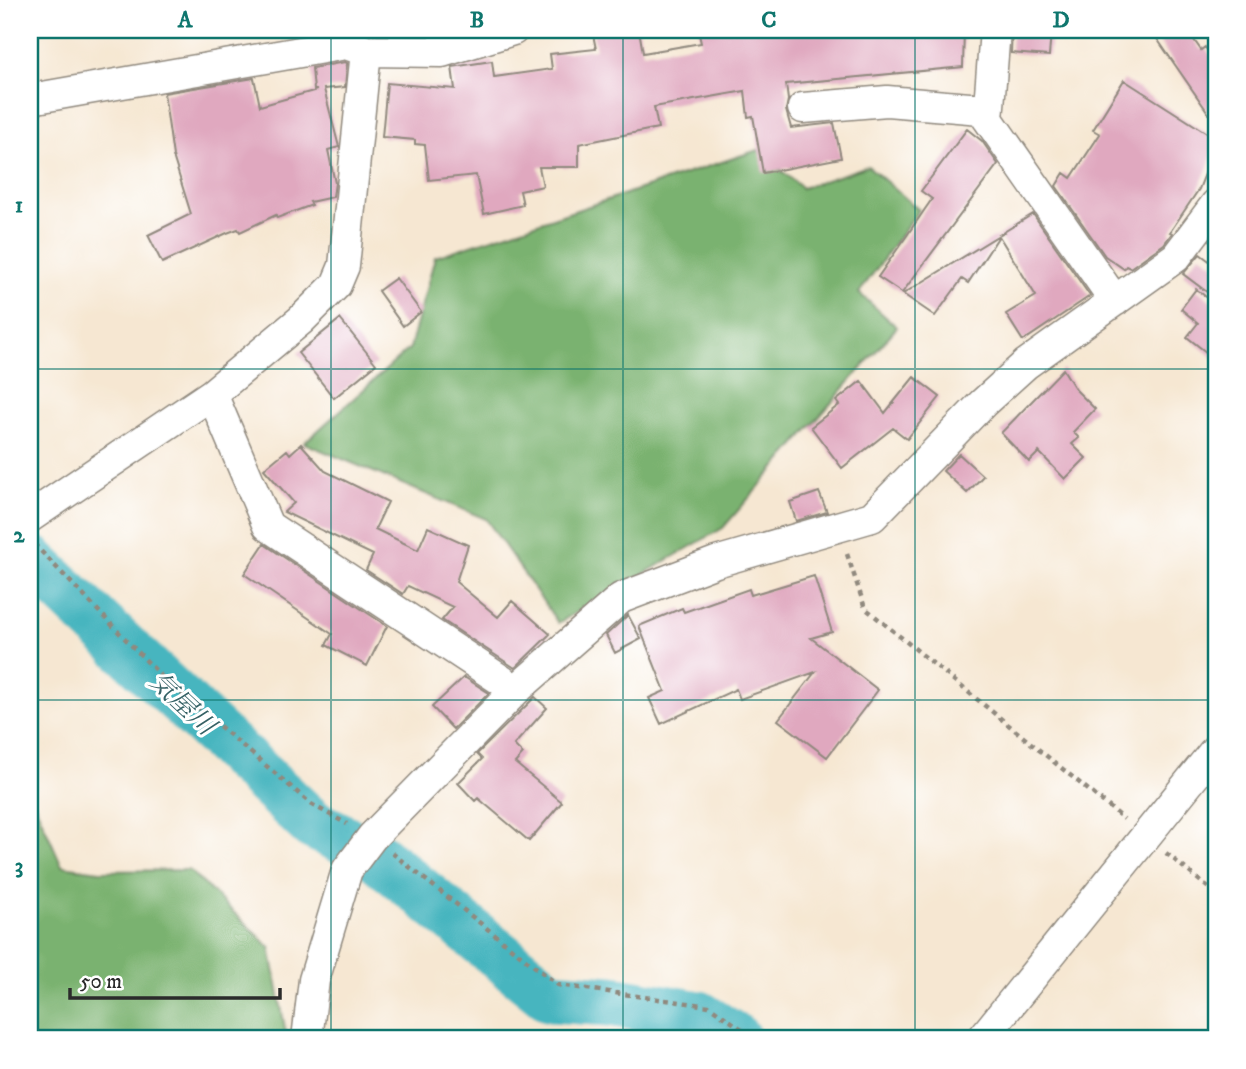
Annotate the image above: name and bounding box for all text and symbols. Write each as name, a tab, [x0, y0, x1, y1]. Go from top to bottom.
text: A	[177, 6, 194, 35]
text: B	[470, 6, 484, 35]
text: C	[761, 6, 777, 35]
text: D	[1052, 6, 1070, 35]
text: 1	[15, 191, 23, 220]
text: 2	[13, 521, 25, 550]
water label: 気屋川	[142, 665, 224, 745]
text: 3	[15, 852, 23, 881]
scale bar	[70, 957, 280, 1001]
text: 50 m	[80, 969, 122, 995]

